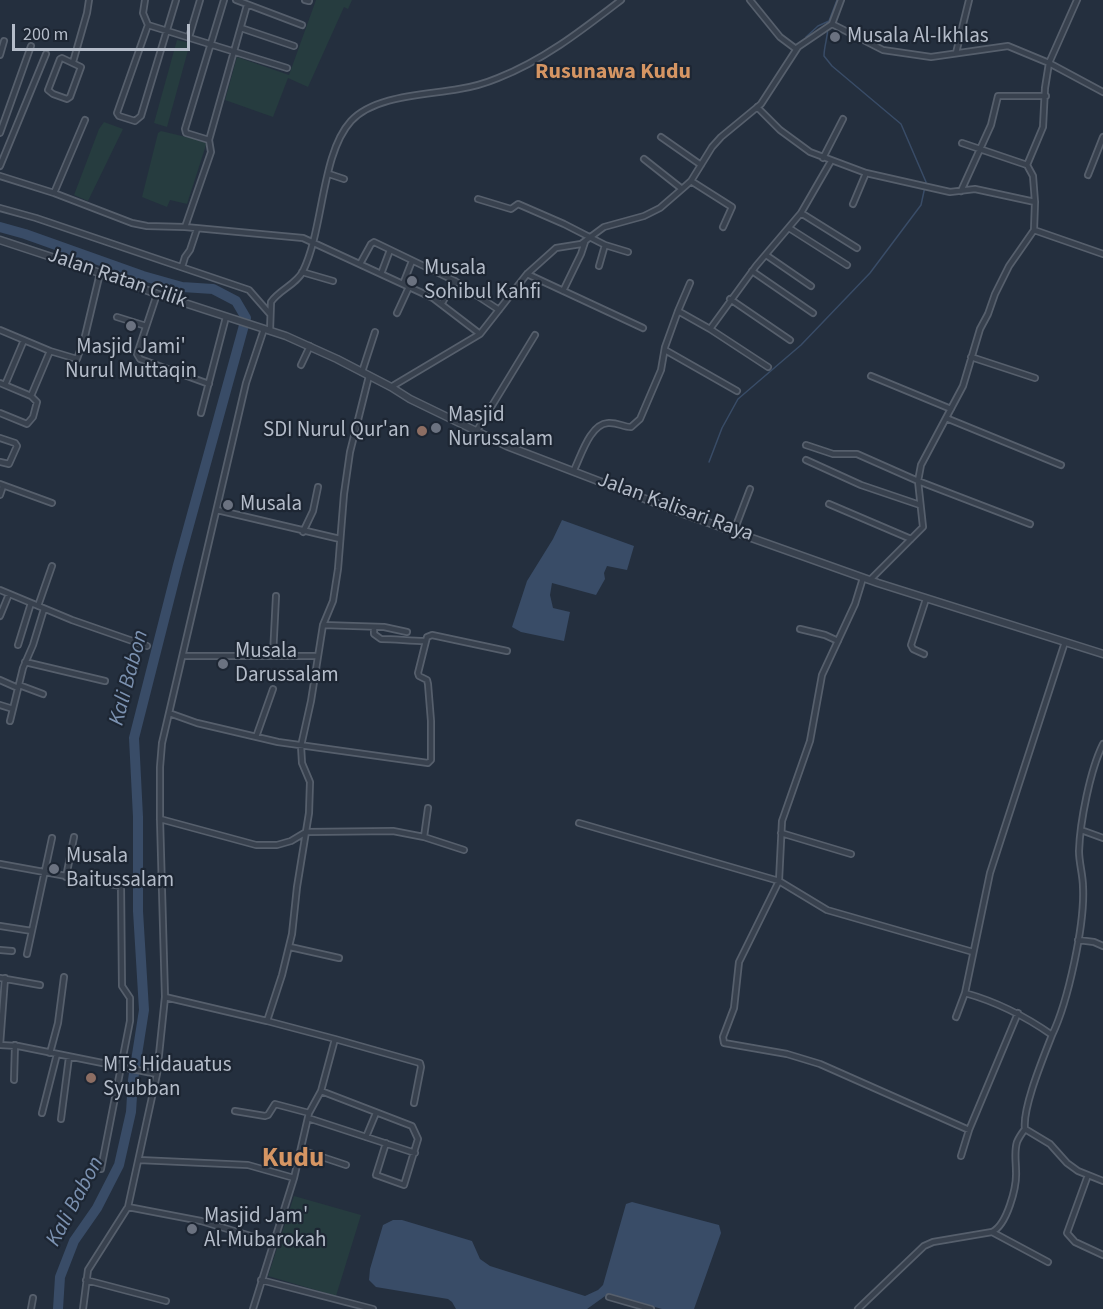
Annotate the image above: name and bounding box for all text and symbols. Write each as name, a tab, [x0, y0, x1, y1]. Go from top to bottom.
scale bar	[15, 12, 194, 50]
text: 200 m	[23, 22, 68, 47]
place label: Musala Al-Ikhlas	[847, 24, 989, 50]
marker: Musala Al-Ikhlas	[828, 30, 842, 44]
district label: Rusunawa Kudu	[535, 60, 691, 86]
street label: Jalan Ratan Cilik	[44, 243, 190, 315]
place label: Musala Sohibul Kahfi	[424, 256, 541, 306]
marker: Musala Sohibul Kahfi	[405, 274, 419, 288]
marker: Masjid Jami' Nurul Muttaqin	[124, 319, 138, 333]
place label: Masjid Jami' Nurul Muttaqin	[65, 335, 197, 385]
place label: Masjid Nurussalam	[448, 403, 553, 453]
place label: SDI Nurul Qur'an	[263, 418, 410, 444]
marker: Masjid Nurussalam	[429, 421, 443, 435]
marker: SDI Nurul Qur'an	[415, 424, 429, 438]
street label: Jalan Kalisari Raya	[594, 468, 756, 548]
place label: Musala	[240, 492, 302, 518]
marker: Musala	[221, 498, 235, 512]
water label: Kali Babon	[105, 627, 155, 729]
place label: Musala Darussalam	[235, 639, 339, 689]
marker: Musala Darussalam	[216, 657, 230, 671]
place label: Musala Baitussalam	[66, 844, 174, 894]
marker: Musala Baitussalam	[47, 862, 61, 876]
place label: MTs Hidauatus Syubban	[103, 1053, 231, 1103]
marker: MTs Hidauatus Syubban	[84, 1071, 98, 1085]
district label: Kudu	[262, 1144, 324, 1176]
water label: Kali Babon	[41, 1153, 111, 1251]
place label: Masjid Jam' Al-Mubarokah	[204, 1204, 327, 1254]
marker: Masjid Jam' Al-Mubarokah	[185, 1222, 199, 1236]

